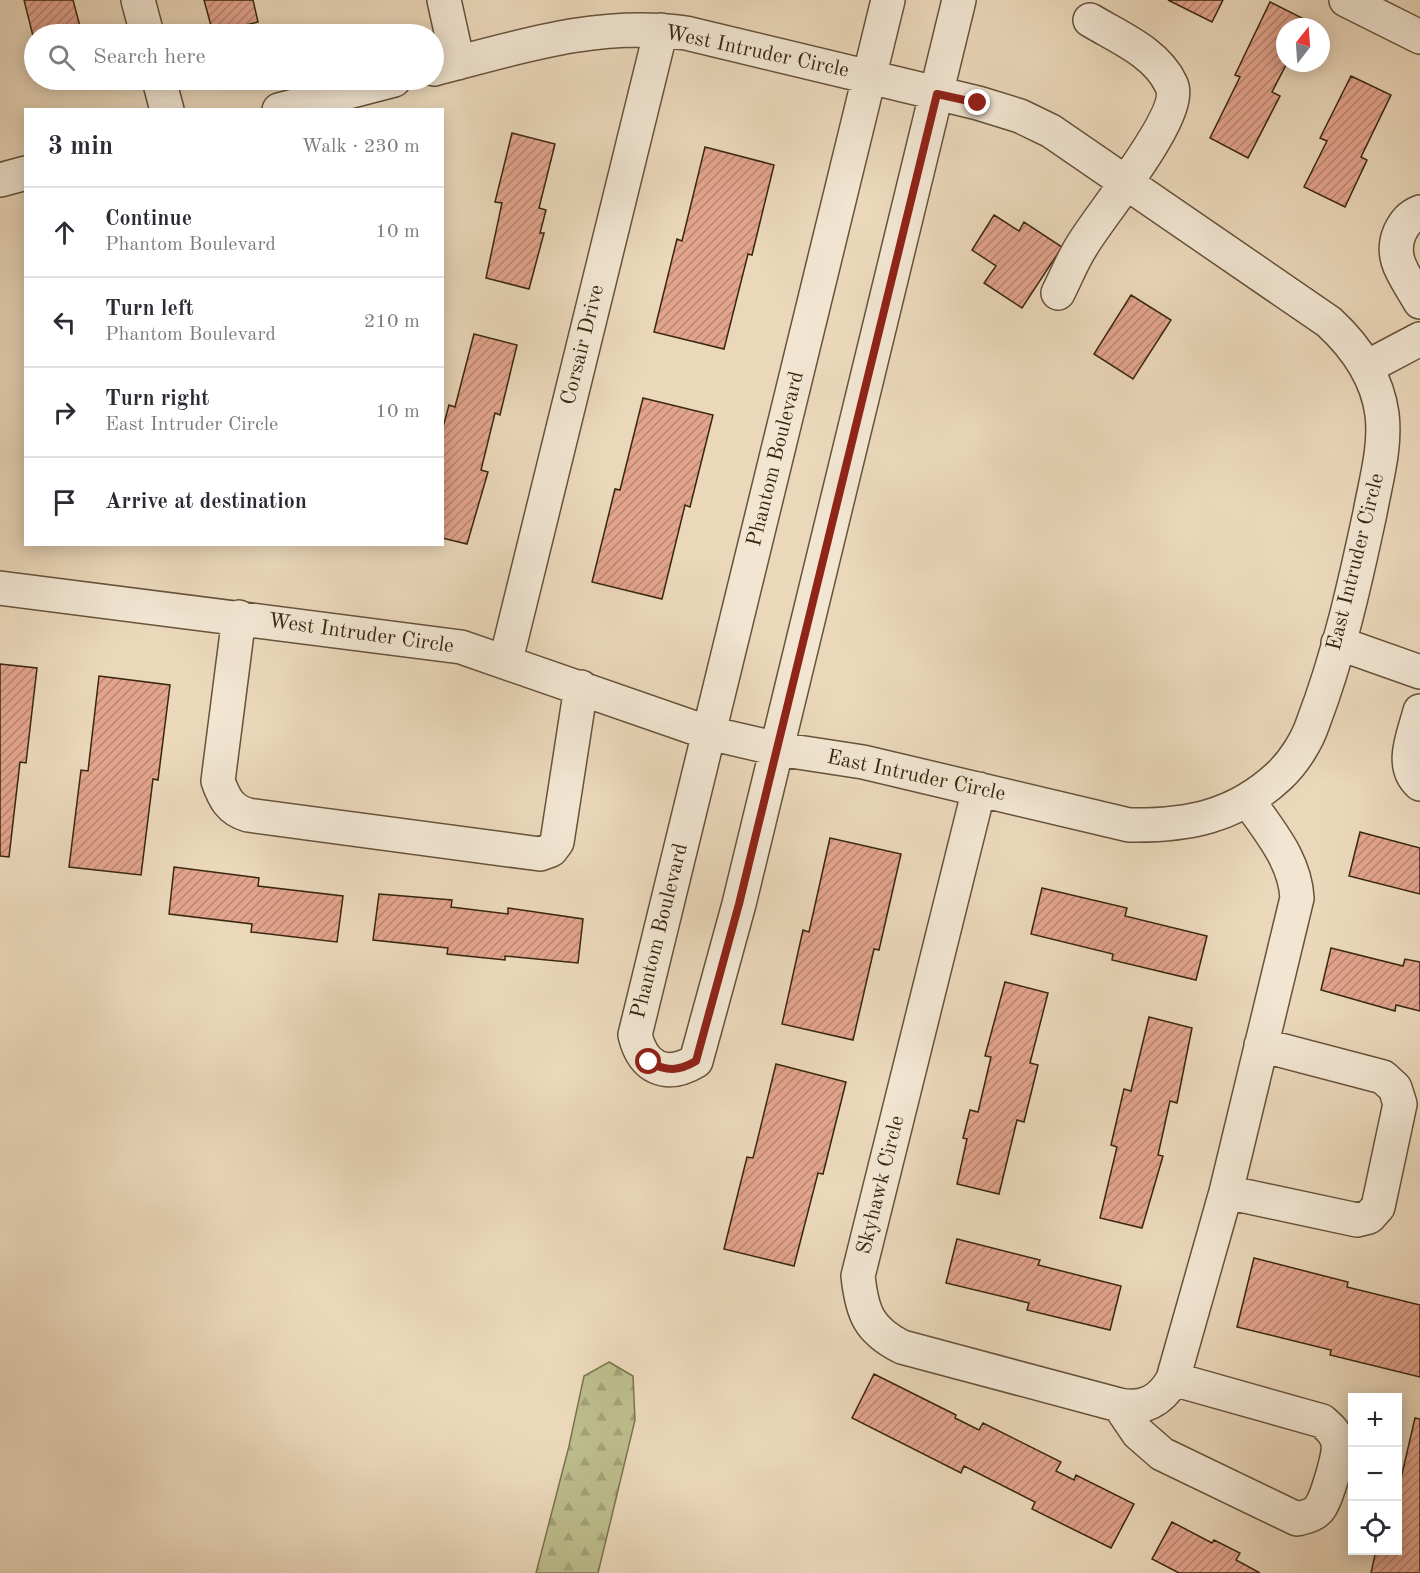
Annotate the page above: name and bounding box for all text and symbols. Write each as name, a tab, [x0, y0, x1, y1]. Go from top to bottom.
north arrow	[1276, 18, 1330, 72]
street label: West Intruder Circle	[663, 22, 851, 82]
search box	[24, 24, 444, 90]
icon: search	[45, 41, 78, 74]
text: Search here	[93, 46, 206, 68]
route end	[964, 89, 990, 115]
text: 3 min	[48, 134, 113, 160]
text: Walk · 230 m	[301, 137, 420, 157]
text: Continue	[105, 208, 192, 230]
icon: ahead	[48, 216, 81, 249]
text: 10 m	[375, 222, 420, 242]
text: Phantom Boulevard	[105, 235, 276, 255]
street label: Corsair Drive	[558, 283, 608, 407]
text: Turn left	[105, 298, 194, 320]
icon: left	[48, 306, 81, 339]
text: 210 m	[364, 312, 420, 332]
text: Phantom Boulevard	[105, 325, 276, 345]
street label: Phantom Boulevard	[744, 369, 808, 549]
text: Turn right	[105, 388, 209, 410]
icon: right	[48, 396, 81, 429]
text: 10 m	[375, 402, 420, 422]
text: East Intruder Circle	[105, 415, 278, 435]
street label: East Intruder Circle	[1324, 471, 1388, 653]
icon: arrive	[48, 486, 81, 519]
text: Arrive at destination	[105, 491, 307, 513]
street label: West Intruder Circle	[267, 611, 455, 657]
street label: East Intruder Circle	[825, 747, 1007, 805]
street label: Phantom Boulevard	[628, 841, 692, 1021]
route start	[635, 1048, 661, 1074]
street label: Skyhawk Circle	[854, 1113, 908, 1257]
map controls	[1348, 1393, 1402, 1555]
button: +	[1348, 1393, 1402, 1447]
button: −	[1348, 1447, 1402, 1501]
button: locate	[1348, 1501, 1402, 1555]

